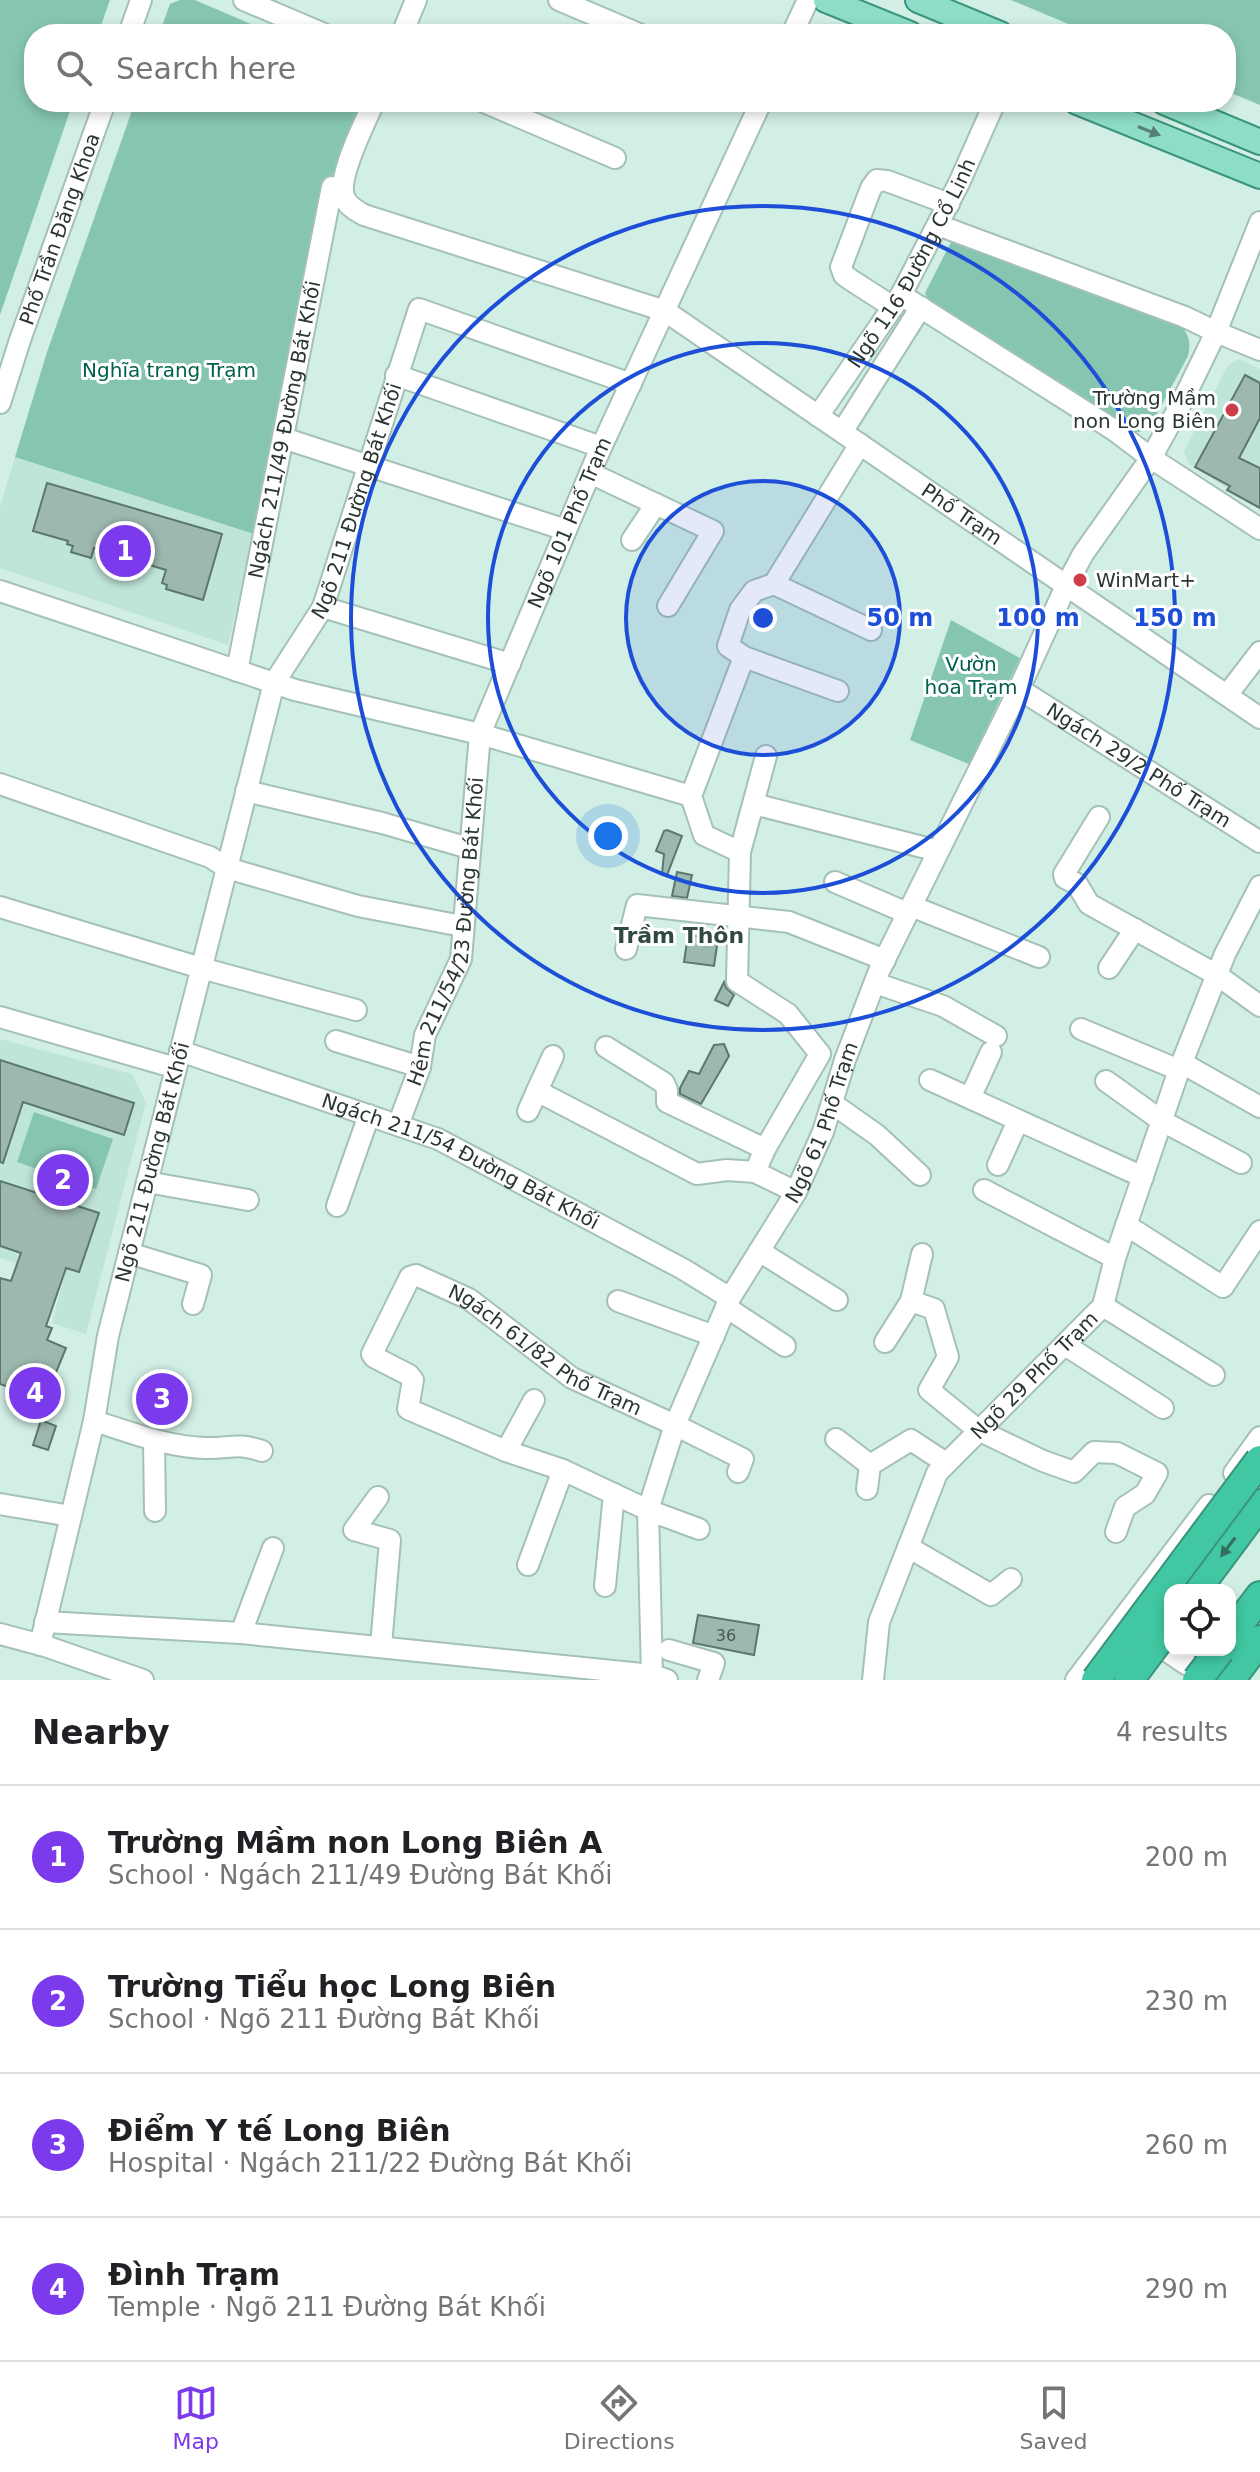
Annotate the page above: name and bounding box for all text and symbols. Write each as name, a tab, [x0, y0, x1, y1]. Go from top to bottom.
search box	[24, 24, 1236, 112]
icon: search	[52, 46, 96, 90]
text: Search here	[116, 51, 296, 86]
one-way arrow	[1137, 125, 1161, 138]
street label: Phố Trần Đăng Khoa	[14, 130, 105, 328]
street label: Ngõ 116 Đường Cổ Linh	[843, 154, 981, 372]
street label: Ngách 211/49 Đường Bát Khối	[243, 279, 325, 580]
park label: Nghĩa trang Trạm	[82, 358, 256, 382]
street label: Ngõ 211 Đường Bát Khối	[306, 380, 406, 624]
place label: Trường Mầm non Long Biên	[1073, 386, 1216, 433]
marker: Trường Mầm non Long Biên	[1223, 401, 1241, 419]
street label: Ngõ 101 Phố Trạm	[523, 433, 616, 612]
street label: Phố Trạm	[917, 478, 1007, 550]
pin: 1	[99, 521, 151, 581]
place label: WinMart+	[1096, 568, 1196, 592]
marker: WinMart+	[1071, 571, 1089, 589]
centre of rings	[749, 604, 777, 632]
text: 50 m	[867, 604, 933, 632]
text: 100 m	[996, 604, 1080, 632]
text: 150 m	[1133, 604, 1217, 632]
park label: Vườn hoa Trạm	[925, 652, 1017, 699]
street label: Ngách 29/2 Phố Trạm	[1042, 698, 1236, 833]
street label: Hẻm 211/54/23 Đường Bát Khối	[402, 776, 488, 1089]
your location	[588, 816, 628, 856]
district label: Trầm Thôn	[614, 923, 744, 948]
street label: Ngõ 61 Phố Trạm	[780, 1038, 863, 1208]
street label: Ngõ 211 Đường Bát Khối	[110, 1040, 194, 1285]
street label: Ngách 211/54 Đường Bát Khối	[319, 1088, 603, 1234]
pin: 2	[37, 1150, 89, 1210]
street label: Ngách 61/82 Phố Trạm	[445, 1279, 646, 1420]
street label: Ngõ 29 Phố Trạm	[965, 1306, 1103, 1444]
pin: 4	[9, 1363, 61, 1423]
pin: 3	[136, 1369, 188, 1429]
one-way arrow	[1220, 1536, 1236, 1558]
map controls	[1164, 1584, 1236, 1656]
button: locate	[1164, 1584, 1236, 1656]
house number: 36	[716, 1626, 736, 1645]
text: Nearby	[32, 1712, 170, 1752]
text: 4 results	[1116, 1717, 1228, 1747]
text: Trường Mầm non Long Biên A	[108, 1825, 602, 1860]
text: 1	[49, 1842, 67, 1872]
text: 200 m	[1145, 1842, 1228, 1872]
text: School · Ngách 211/49 Đường Bát Khối	[108, 1860, 612, 1890]
text: Trường Tiểu học Long Biên	[108, 1969, 556, 2004]
text: 2	[49, 1986, 67, 2016]
text: 230 m	[1145, 1986, 1228, 2016]
text: School · Ngõ 211 Đường Bát Khối	[108, 2004, 540, 2034]
text: Điểm Y tế Long Biên	[108, 2113, 451, 2148]
text: 3	[49, 2130, 67, 2160]
text: 260 m	[1145, 2130, 1228, 2160]
text: Hospital · Ngách 211/22 Đường Bát Khối	[108, 2148, 632, 2178]
text: Đình Trạm	[108, 2257, 280, 2292]
text: 4	[49, 2274, 67, 2304]
text: 290 m	[1145, 2274, 1228, 2304]
text: Temple · Ngõ 211 Đường Bát Khối	[108, 2292, 546, 2322]
tab: Map	[172, 2381, 219, 2454]
tab: Directions	[564, 2381, 675, 2454]
tab: Saved	[1020, 2381, 1088, 2454]

